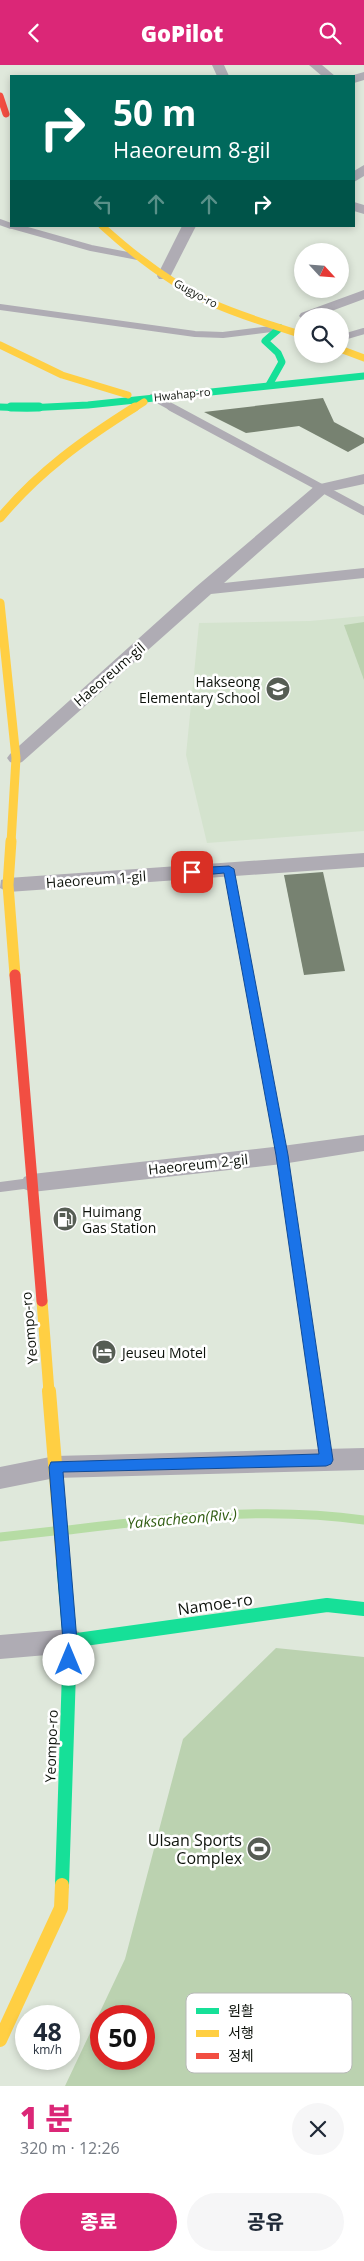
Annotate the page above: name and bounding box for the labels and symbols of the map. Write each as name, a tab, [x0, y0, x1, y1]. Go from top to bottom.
north arrow	[294, 243, 349, 297]
street label: Gugyo-ro	[172, 275, 221, 311]
street label: Hwahap-ro	[153, 384, 211, 404]
street label: Haeoreum-gil	[69, 638, 149, 710]
place label: Hakseong Elementary School	[139, 672, 260, 707]
school or university icon: Hakseong Elementary School	[265, 676, 291, 702]
pin	[171, 851, 213, 893]
street label: Haeoreum 1-gil	[45, 866, 147, 892]
street label: Haeoreum 2-gil	[147, 1149, 249, 1179]
place label: Huimang Gas Station	[82, 1202, 156, 1237]
fuel station icon: Huimang Gas Station	[52, 1206, 78, 1232]
street label: Yeompo-ro	[16, 1291, 42, 1365]
hotel icon: Jeuseu Motel	[91, 1339, 117, 1365]
place label: Jeuseu Motel	[120, 1343, 206, 1362]
water label: Yaksacheon(Riv.)	[126, 1503, 238, 1533]
street label: Namoe-ro	[176, 1588, 254, 1620]
position arrow	[42, 1633, 94, 1685]
street label: Yeompo-ro	[40, 1709, 62, 1783]
place label: Ulsan Sports Complex	[148, 1829, 243, 1869]
sports icon: Ulsan Sports Complex	[246, 1836, 272, 1862]
legend	[186, 1993, 352, 2073]
text: 원활	[228, 2001, 254, 2020]
speed limit sign: 50	[90, 2005, 155, 2070]
text: 서행	[228, 2023, 254, 2042]
text: 정체	[228, 2046, 254, 2065]

